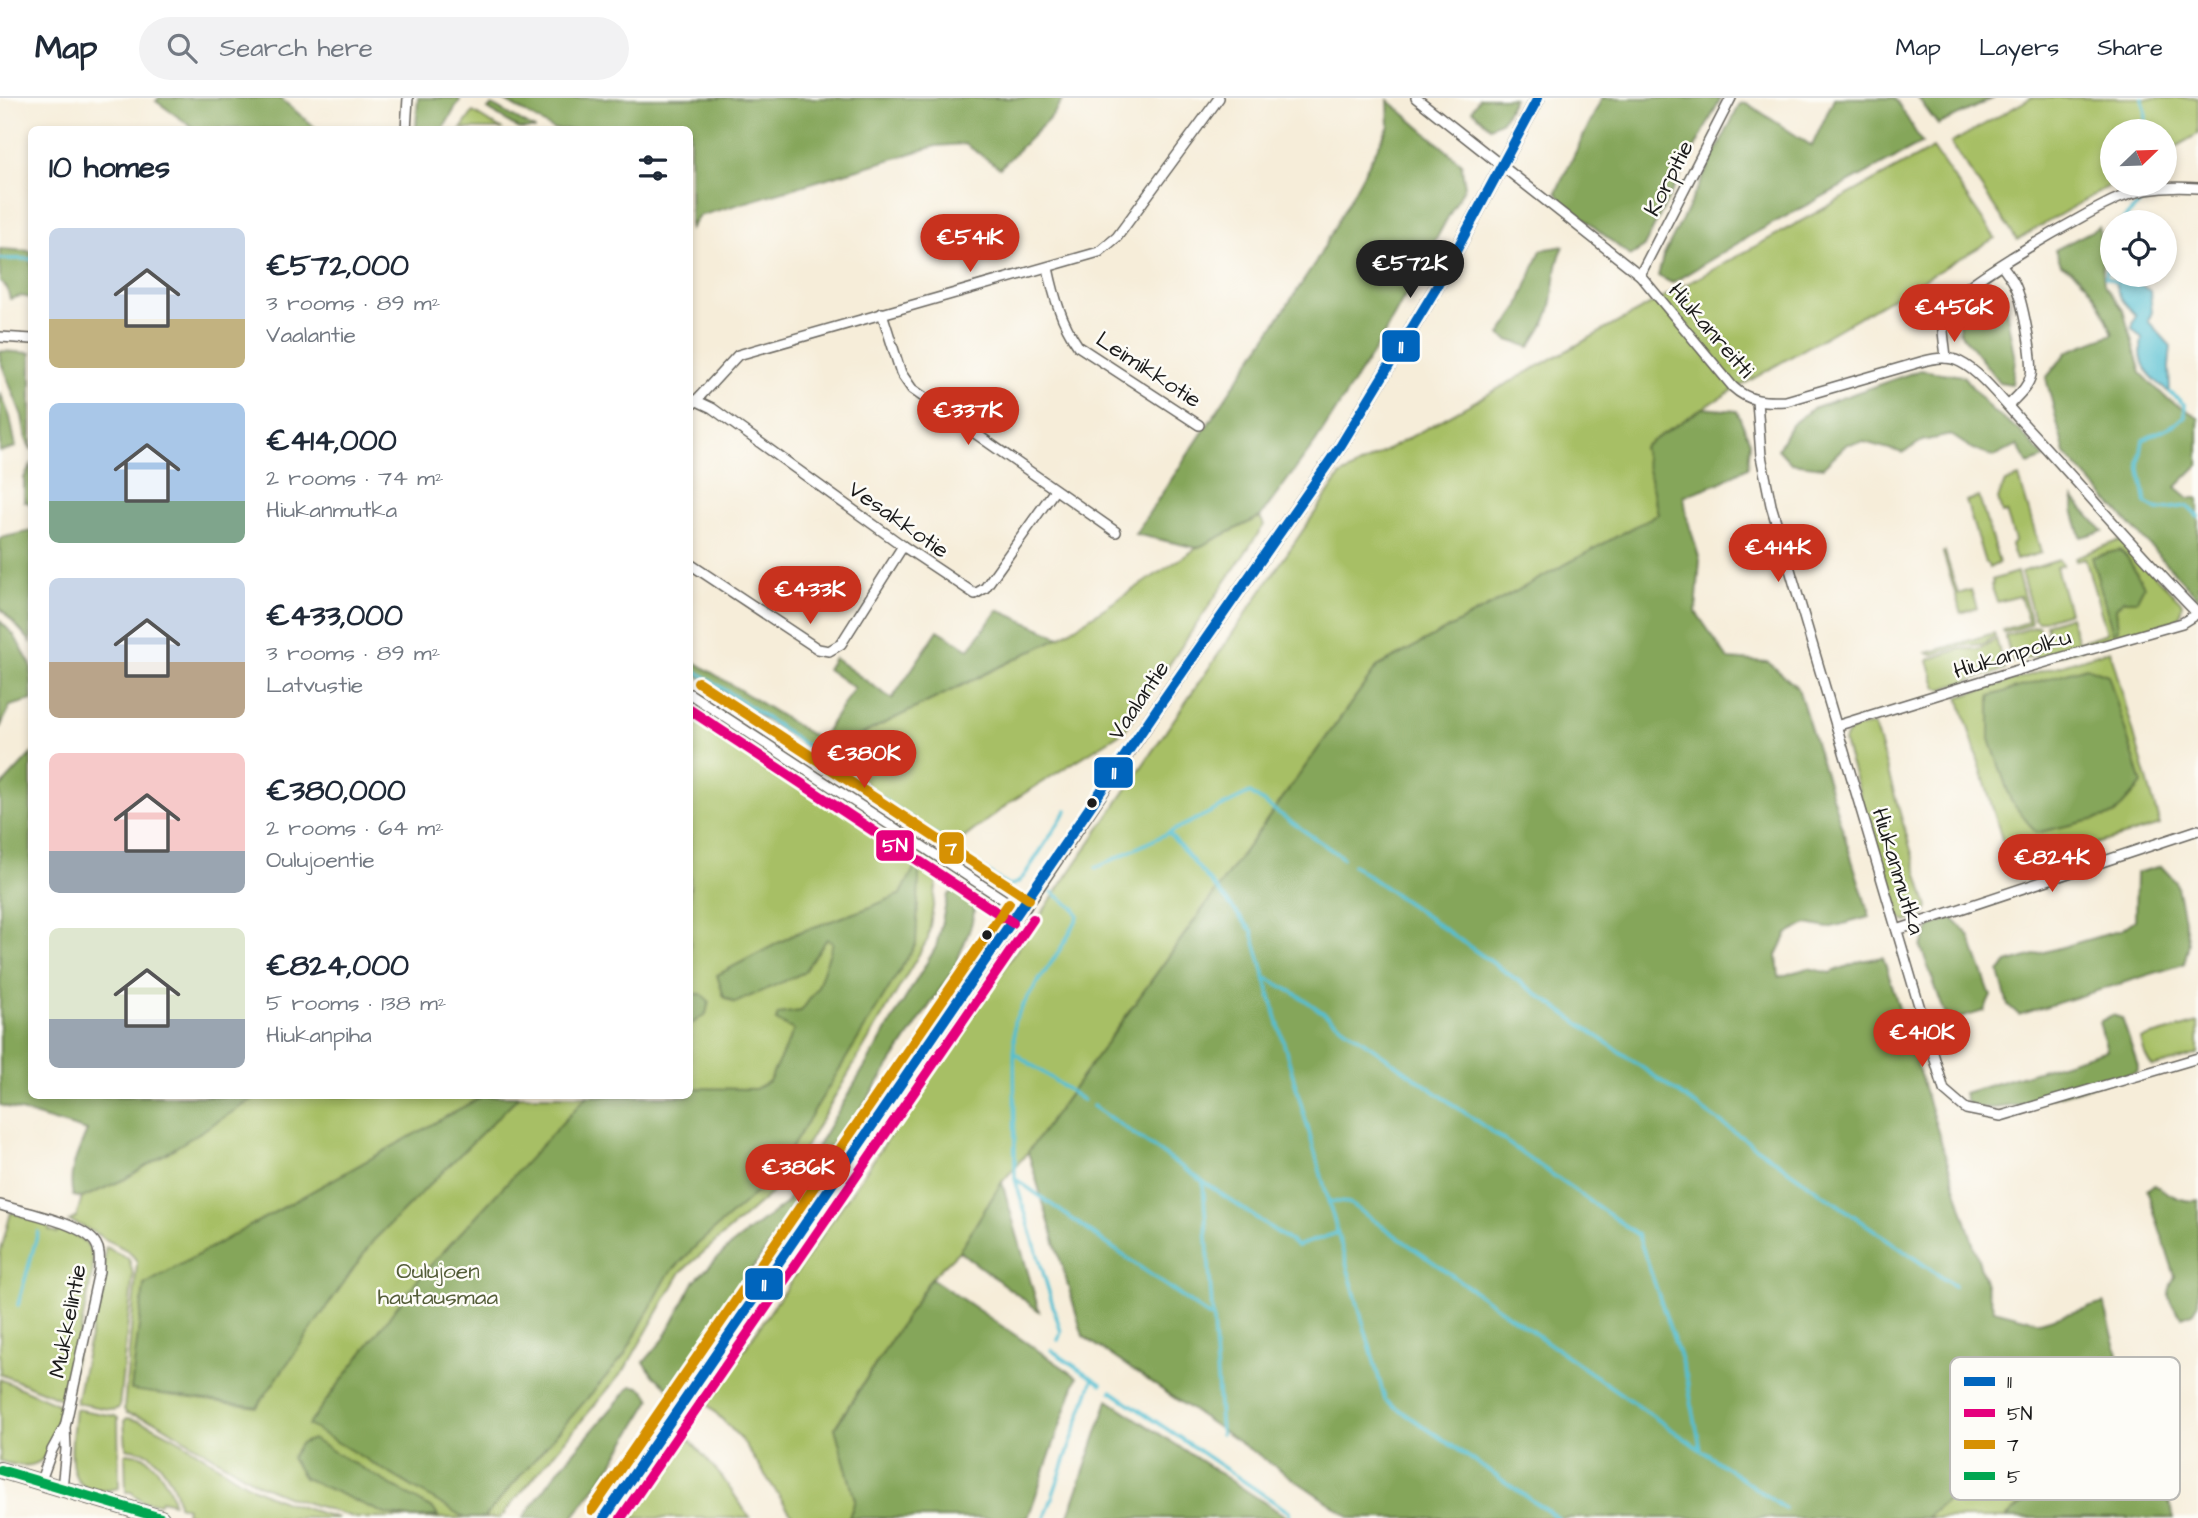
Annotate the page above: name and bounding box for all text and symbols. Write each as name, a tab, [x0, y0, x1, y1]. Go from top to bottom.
search box	[139, 17, 629, 80]
text: Map	[35, 25, 97, 71]
icon: search	[163, 29, 201, 67]
text: Search here	[219, 30, 373, 66]
text: Map	[1896, 31, 1941, 65]
text: Layers	[1979, 31, 2059, 65]
text: Share	[2097, 31, 2163, 65]
north arrow	[2100, 119, 2177, 196]
map controls	[2100, 119, 2177, 287]
street label: Korpitie	[1636, 135, 1702, 222]
text: 10 homes	[49, 147, 170, 189]
icon: filters	[634, 149, 672, 187]
button: locate	[2100, 210, 2177, 287]
pin: €541K	[921, 214, 1019, 274]
text: €541K	[936, 221, 1004, 253]
pin: €572K	[1361, 240, 1459, 300]
text: €572,000	[266, 245, 409, 287]
text: €572K	[1372, 247, 1448, 279]
icon: home	[105, 256, 189, 340]
street label: Hiukanreitti	[1661, 276, 1762, 386]
pin: €456K	[1905, 285, 2003, 344]
text: 3 rooms · 89 m²	[266, 287, 440, 319]
text: €456K	[1915, 291, 1993, 323]
text: Vaalantie	[266, 319, 356, 351]
street label: Leimikkotie	[1090, 324, 1207, 416]
line badge: 11	[1381, 329, 1421, 363]
text: 11	[1399, 334, 1404, 361]
pin: €337K	[919, 388, 1017, 447]
text: €337K	[933, 394, 1003, 426]
text: €414,000	[266, 420, 397, 462]
icon: home	[105, 431, 189, 515]
text: 2 rooms · 74 m²	[266, 462, 444, 494]
street label: Vesakkotie	[842, 473, 955, 566]
text: Hiukanmutka	[266, 494, 397, 526]
pin: €414K	[1729, 524, 1827, 584]
text: €414K	[1745, 531, 1811, 563]
pin: €433K	[761, 566, 859, 626]
text: €433K	[774, 573, 846, 605]
text: €433,000	[266, 595, 403, 637]
icon: home	[105, 606, 189, 690]
street label: Hiukanpolku	[1949, 621, 2075, 687]
text: 3 rooms · 89 m²	[266, 637, 440, 669]
street label: Vaalantie	[1100, 654, 1177, 747]
text: Latvustie	[266, 669, 363, 701]
pin: €380K	[815, 730, 913, 790]
text: €380K	[827, 737, 901, 769]
line badge: 11	[1093, 756, 1134, 789]
text: 11	[1112, 760, 1117, 787]
text: €380,000	[266, 770, 406, 812]
icon: home	[105, 781, 189, 865]
unlabelled marker	[1085, 796, 1099, 810]
street label: Hiukanmutka	[1864, 804, 1933, 939]
text: 2 rooms · 64 m²	[266, 812, 444, 844]
line badge: 5N	[875, 829, 915, 862]
line badge: 7	[938, 831, 965, 865]
text: 5N	[882, 833, 908, 860]
pin: €824K	[2003, 834, 2101, 894]
text: 7	[944, 836, 957, 863]
text: €824K	[2014, 841, 2090, 873]
text: Oulujoentie	[266, 844, 375, 876]
unlabelled marker	[980, 928, 994, 942]
text: €824,000	[266, 945, 409, 987]
icon: home	[105, 956, 189, 1040]
text: 5 rooms · 138 m²	[266, 987, 446, 1019]
pin: €410K	[1873, 1010, 1971, 1069]
text: €410K	[1889, 1016, 1955, 1048]
text: Hiukanpiha	[266, 1019, 372, 1051]
pin: €386K	[749, 1144, 847, 1204]
text: €386K	[761, 1151, 835, 1183]
park label: Oulujoen hautausmaa	[378, 1255, 498, 1313]
street label: Mukkelintie	[41, 1262, 95, 1381]
line badge: 11	[744, 1267, 784, 1301]
text: 11	[762, 1272, 767, 1299]
legend	[1950, 1357, 2180, 1500]
text: 11	[2007, 1369, 2012, 1396]
text: 5N	[2007, 1401, 2032, 1428]
text: 7	[2007, 1432, 2019, 1459]
text: 5	[2007, 1464, 2021, 1491]

